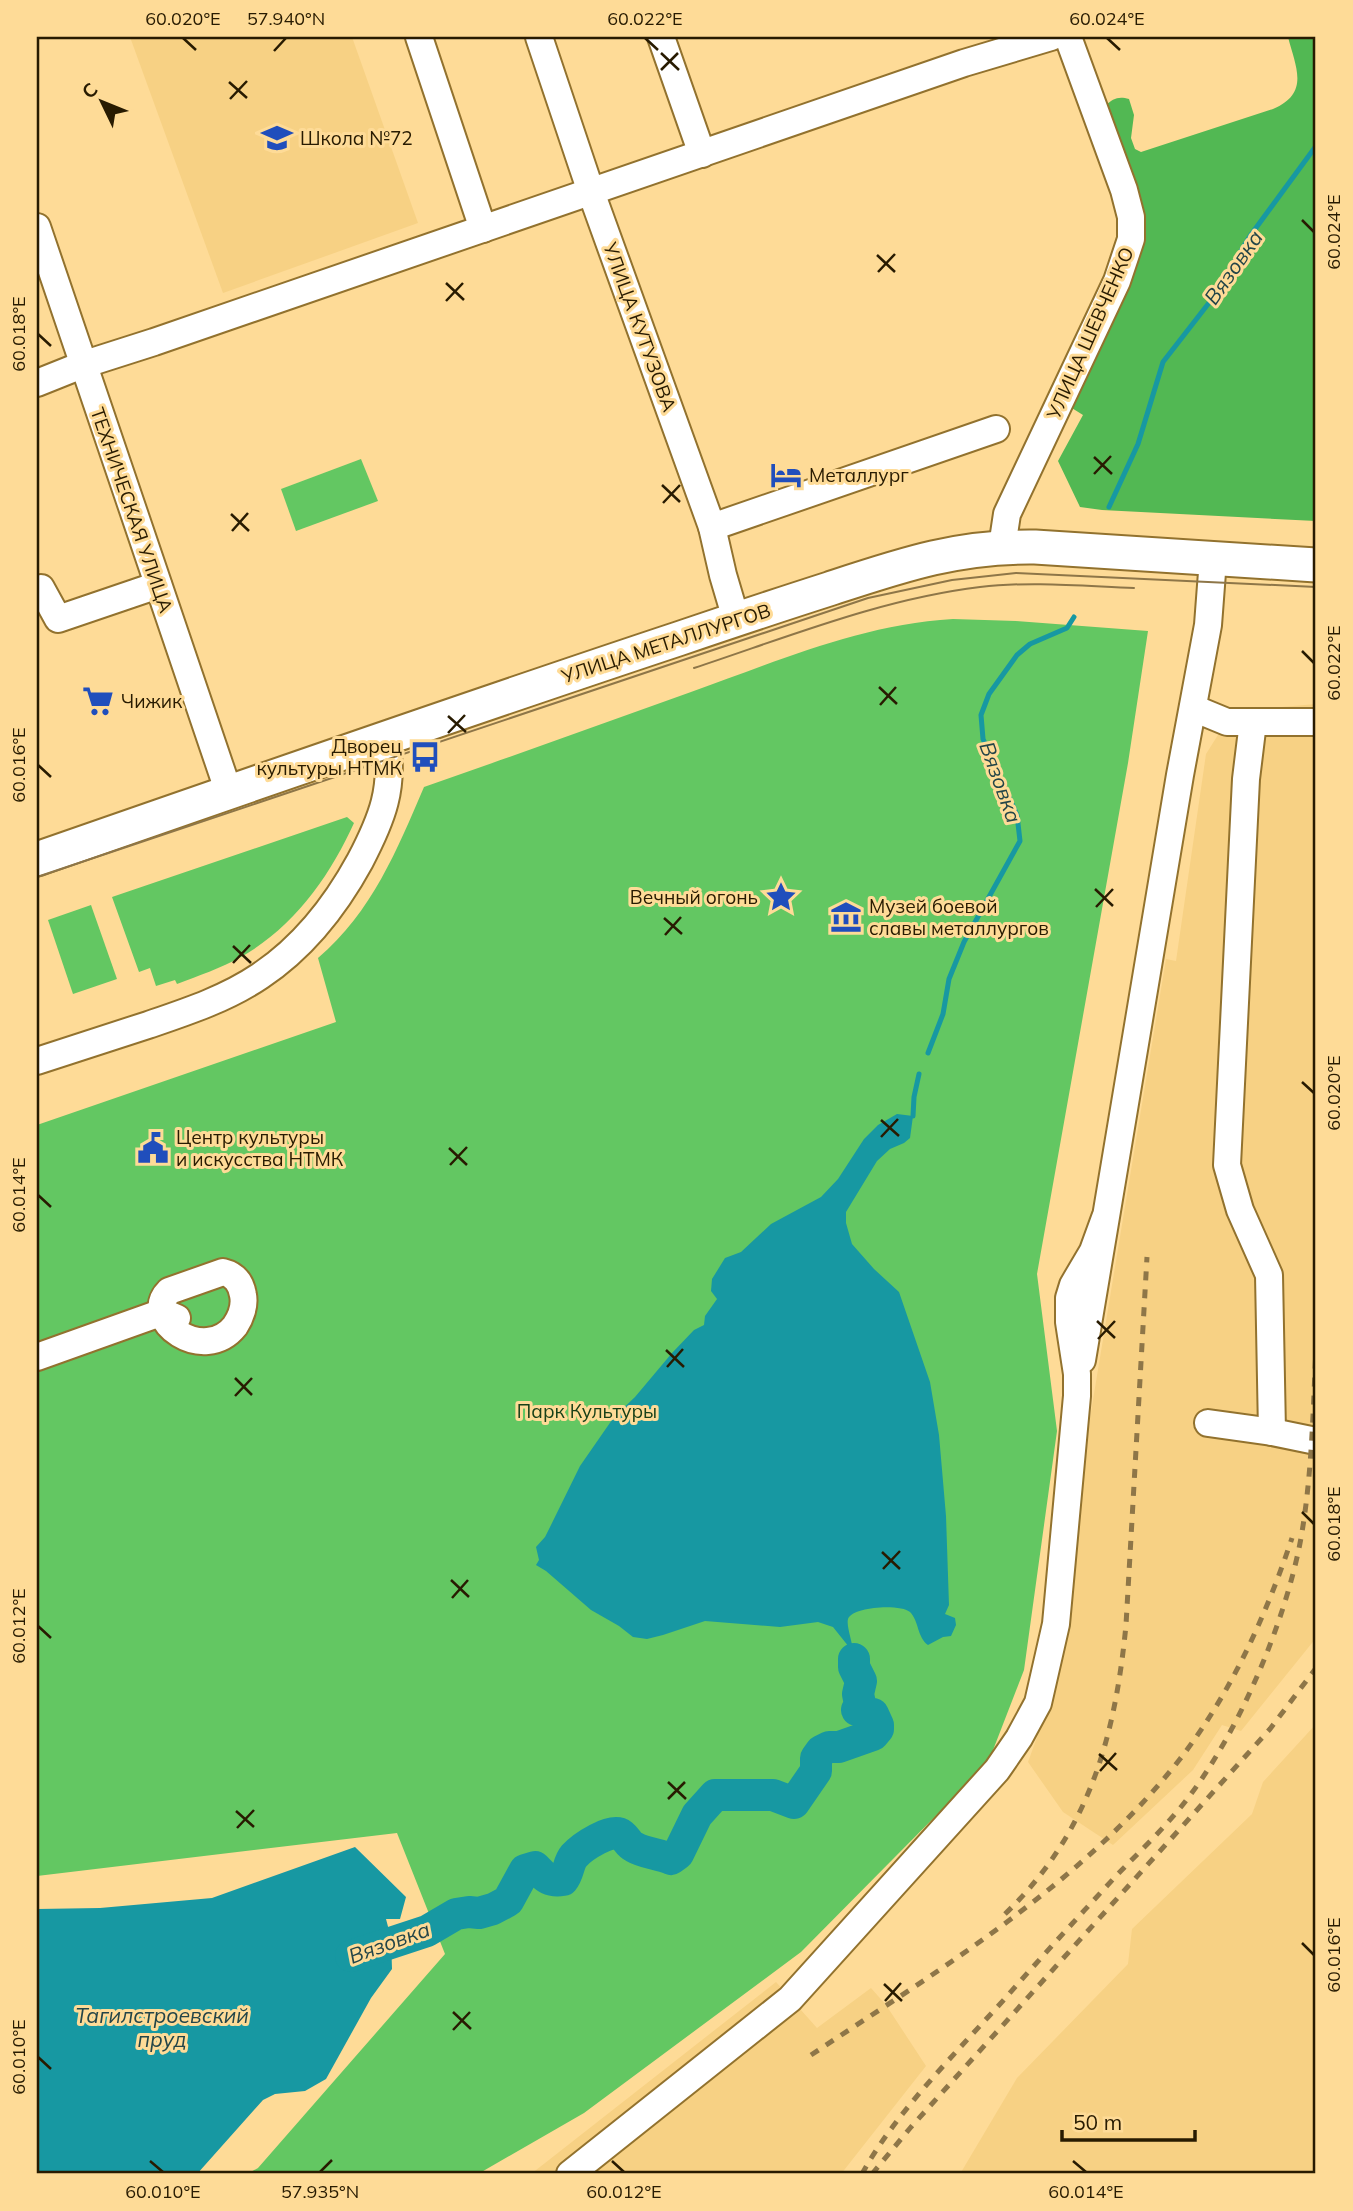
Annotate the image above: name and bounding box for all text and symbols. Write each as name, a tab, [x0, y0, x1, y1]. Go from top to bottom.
text: 60.020°E	[145, 7, 221, 30]
text: 57.940°N	[247, 7, 325, 30]
text: 60.022°E	[607, 7, 683, 30]
text: 60.024°E	[1069, 7, 1145, 30]
north arrow	[66, 66, 136, 136]
text: С	[76, 77, 103, 103]
school or university icon: Школа №72	[260, 121, 294, 155]
place label: Школа №72	[300, 126, 413, 150]
text: 60.024°E	[1322, 194, 1345, 270]
water label: Вязовка	[1198, 225, 1268, 309]
street label: УЛИЦА КУТУЗОВА	[598, 238, 682, 415]
street label: УЛИЦА ШЕВЧЕНКО	[1041, 243, 1139, 424]
text: 60.018°E	[7, 296, 30, 372]
street label: ТЕХНИЧЕСКАЯ УЛИЦА	[86, 404, 178, 616]
hotel icon: Металлург	[769, 458, 803, 492]
place label: Металлург	[809, 463, 909, 487]
street label: УЛИЦА МЕТАЛЛУРГОВ	[557, 598, 774, 688]
text: 60.022°E	[1322, 625, 1345, 701]
supermarket icon: Чижик	[81, 684, 115, 718]
place label: Чижик	[121, 689, 183, 713]
text: 60.016°E	[7, 727, 30, 803]
place label: Дворец культуры НТМК	[257, 734, 403, 780]
water label: Вязовка	[974, 738, 1028, 826]
bus stop icon: Дворец культуры НТМК	[408, 740, 442, 774]
place icon: Вечный огонь	[764, 880, 798, 914]
place label: Вечный огонь	[630, 885, 758, 909]
place label: Музей боевой славы металлургов	[869, 894, 1049, 940]
museum icon: Музей боевой славы металлургов	[829, 900, 863, 934]
text: 60.020°E	[1322, 1055, 1345, 1131]
place label: Центр культуры и искусства НТМК	[176, 1125, 344, 1171]
public building icon: Центр культуры и искусства НТМК	[136, 1131, 170, 1165]
text: 60.014°E	[7, 1157, 30, 1233]
park label: Парк Культуры	[517, 1399, 657, 1423]
text: 60.018°E	[1322, 1486, 1345, 1562]
text: 60.012°E	[7, 1588, 30, 1664]
water label: Вязовка	[345, 1915, 433, 1969]
text: 60.016°E	[1322, 1917, 1345, 1993]
water label: Тагилстроевский пруд	[75, 2002, 249, 2052]
text: 60.010°E	[7, 2019, 30, 2095]
scale bar	[1062, 2099, 1196, 2143]
text: 50 m	[1073, 2109, 1122, 2135]
text: 60.010°E	[125, 2180, 201, 2203]
text: 57.935°N	[281, 2180, 359, 2203]
text: 60.012°E	[586, 2180, 662, 2203]
text: 60.014°E	[1048, 2180, 1124, 2203]

